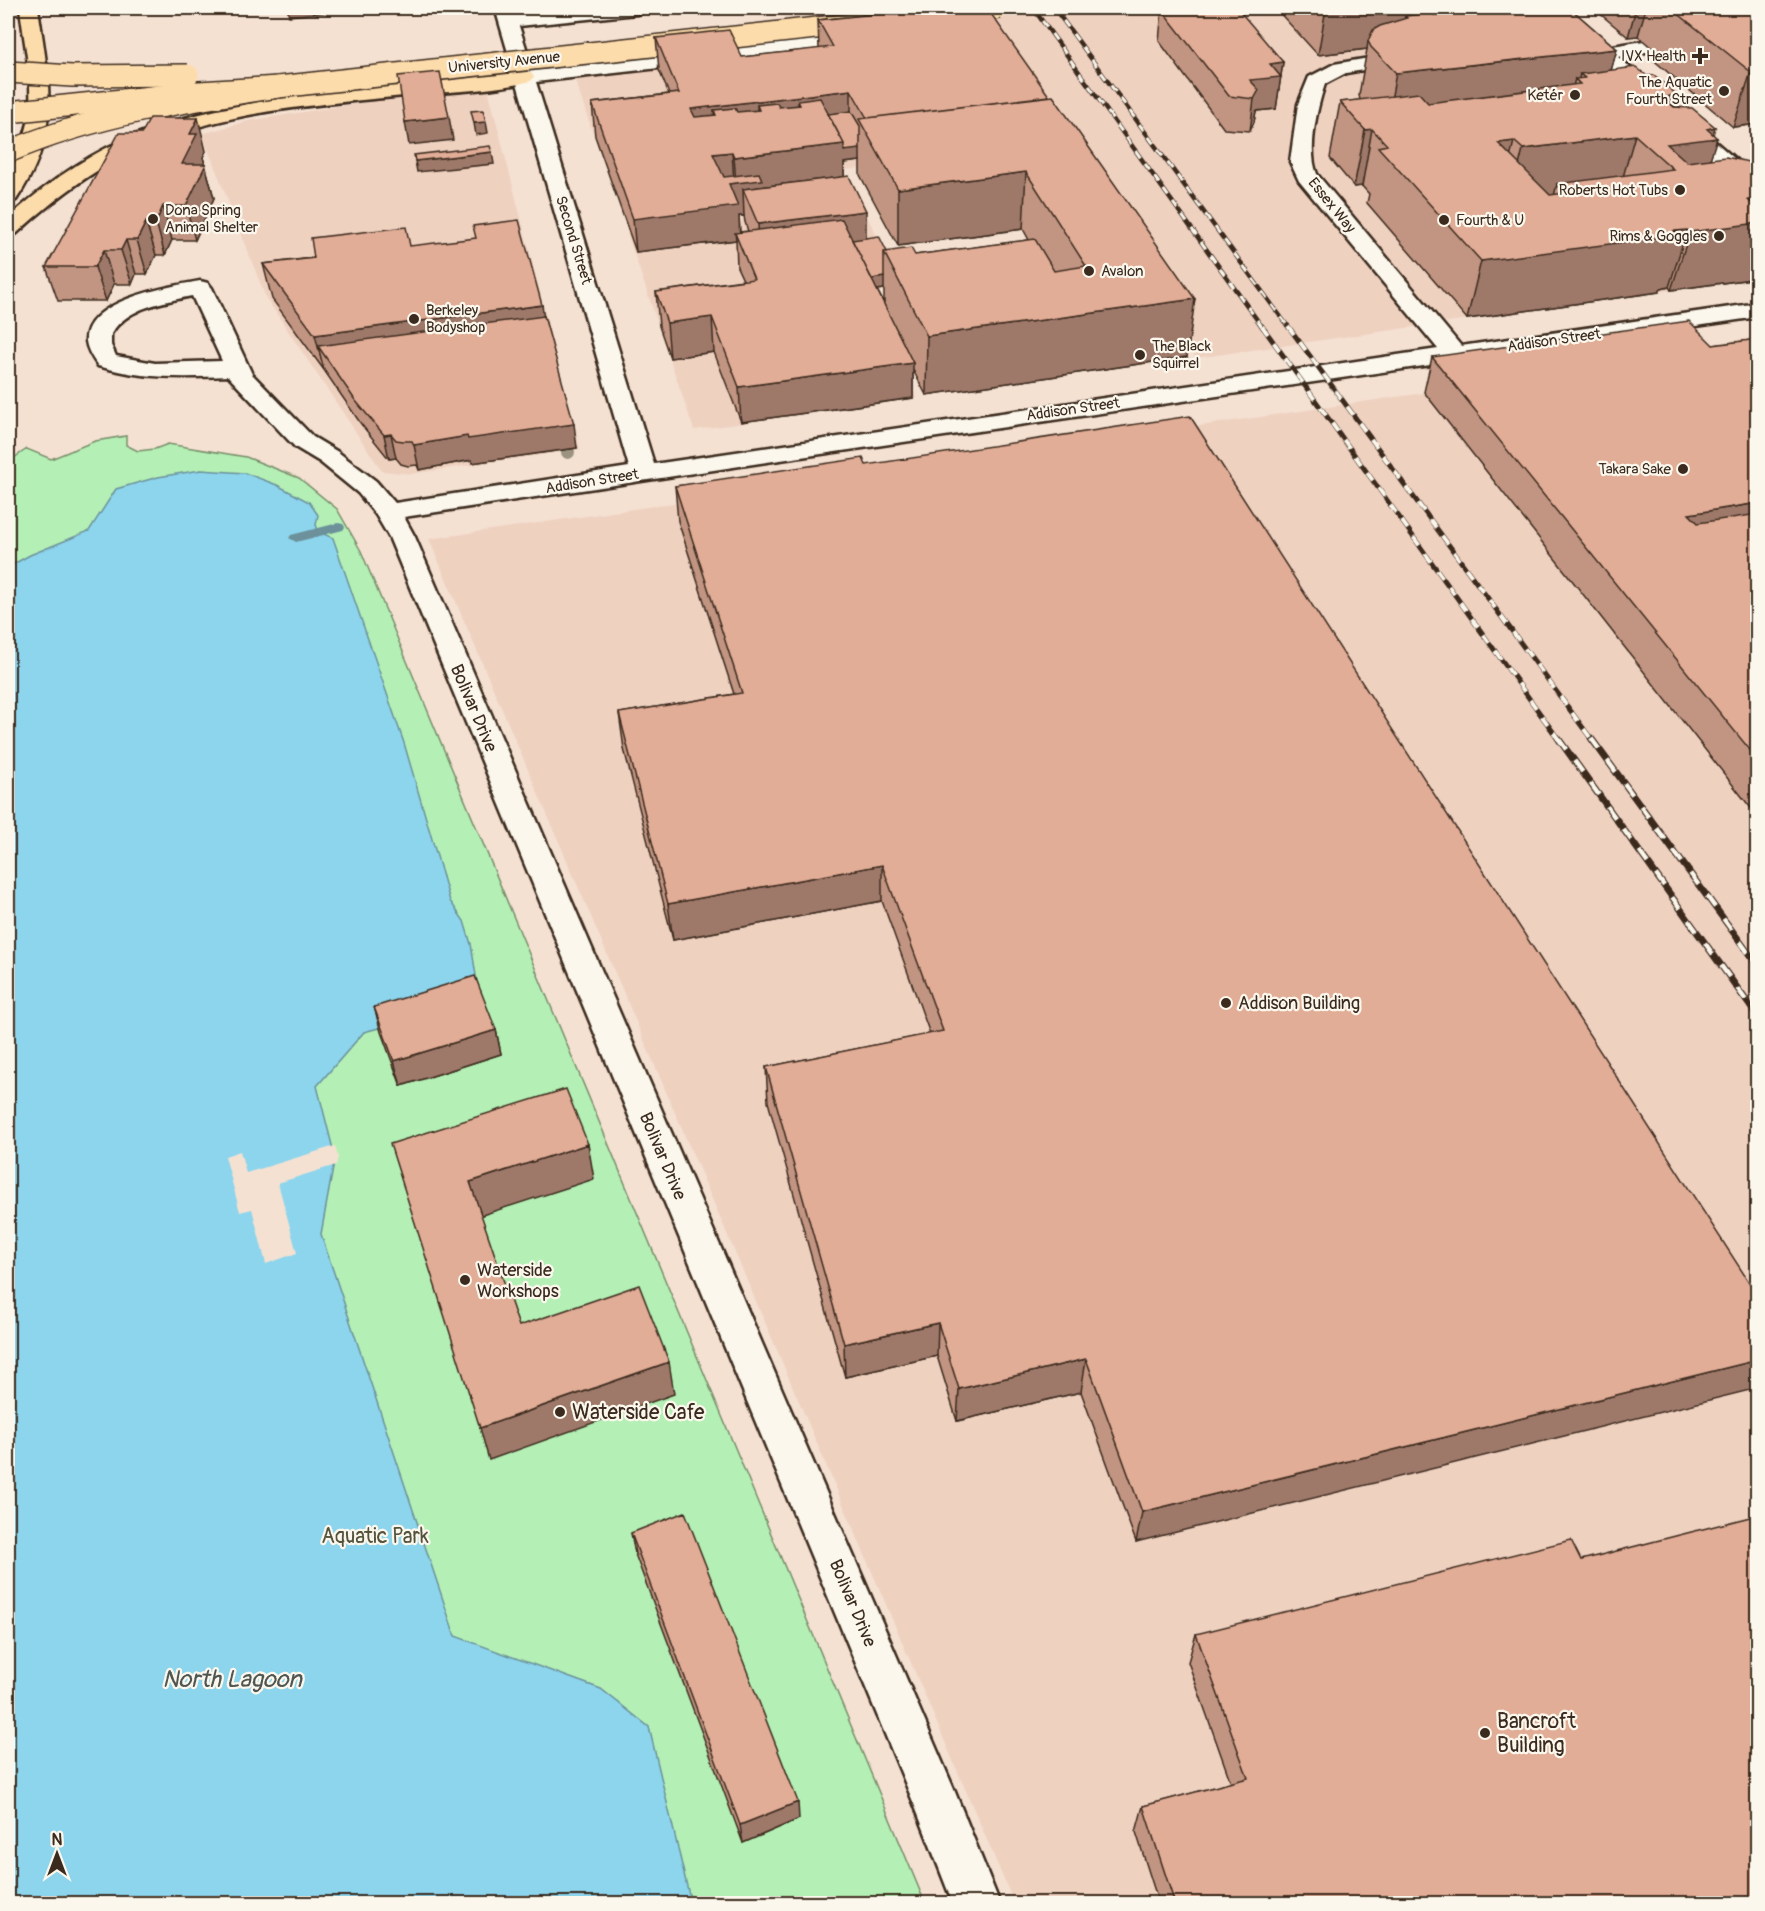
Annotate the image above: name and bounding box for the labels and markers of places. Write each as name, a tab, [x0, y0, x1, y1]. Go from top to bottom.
place label: IVX Health	[1621, 47, 1686, 66]
marker: IVX Health	[1691, 47, 1709, 65]
place label: The Aquatic Fourth Street	[1626, 73, 1713, 109]
marker: The Aquatic Fourth Street	[1717, 84, 1731, 98]
place label: Ketér	[1527, 86, 1564, 105]
marker: Ketér	[1568, 88, 1582, 102]
place label: Roberts Hot Tubs	[1559, 181, 1668, 200]
marker: Roberts Hot Tubs	[1673, 183, 1687, 197]
place label: Dona Spring Animal Shelter	[165, 201, 259, 237]
place label: Fourth & U	[1456, 211, 1524, 230]
marker: Dona Spring Animal Shelter	[146, 212, 160, 226]
marker: Fourth & U	[1437, 213, 1451, 227]
place label: Rims & Goggles	[1610, 227, 1707, 246]
marker: Rims & Goggles	[1712, 229, 1726, 243]
place label: Avalon	[1101, 262, 1144, 281]
marker: Avalon	[1082, 264, 1096, 278]
place label: Berkeley Bodyshop	[426, 301, 485, 337]
marker: Berkeley Bodyshop	[407, 312, 421, 326]
place label: The Black Squirrel	[1152, 337, 1212, 373]
marker: The Black Squirrel	[1133, 348, 1147, 362]
place label: Takara Sake	[1598, 460, 1672, 479]
marker: Takara Sake	[1676, 462, 1690, 476]
place label: Addison Building	[1238, 992, 1360, 1015]
marker: Addison Building	[1219, 996, 1233, 1010]
place label: Waterside Workshops	[477, 1259, 559, 1303]
marker: Waterside Workshops	[458, 1273, 472, 1287]
place label: Waterside Cafe	[572, 1399, 705, 1426]
marker: Waterside Cafe	[553, 1405, 567, 1419]
place label: Bancroft Building	[1497, 1708, 1576, 1759]
marker: Bancroft Building	[1478, 1726, 1492, 1740]

